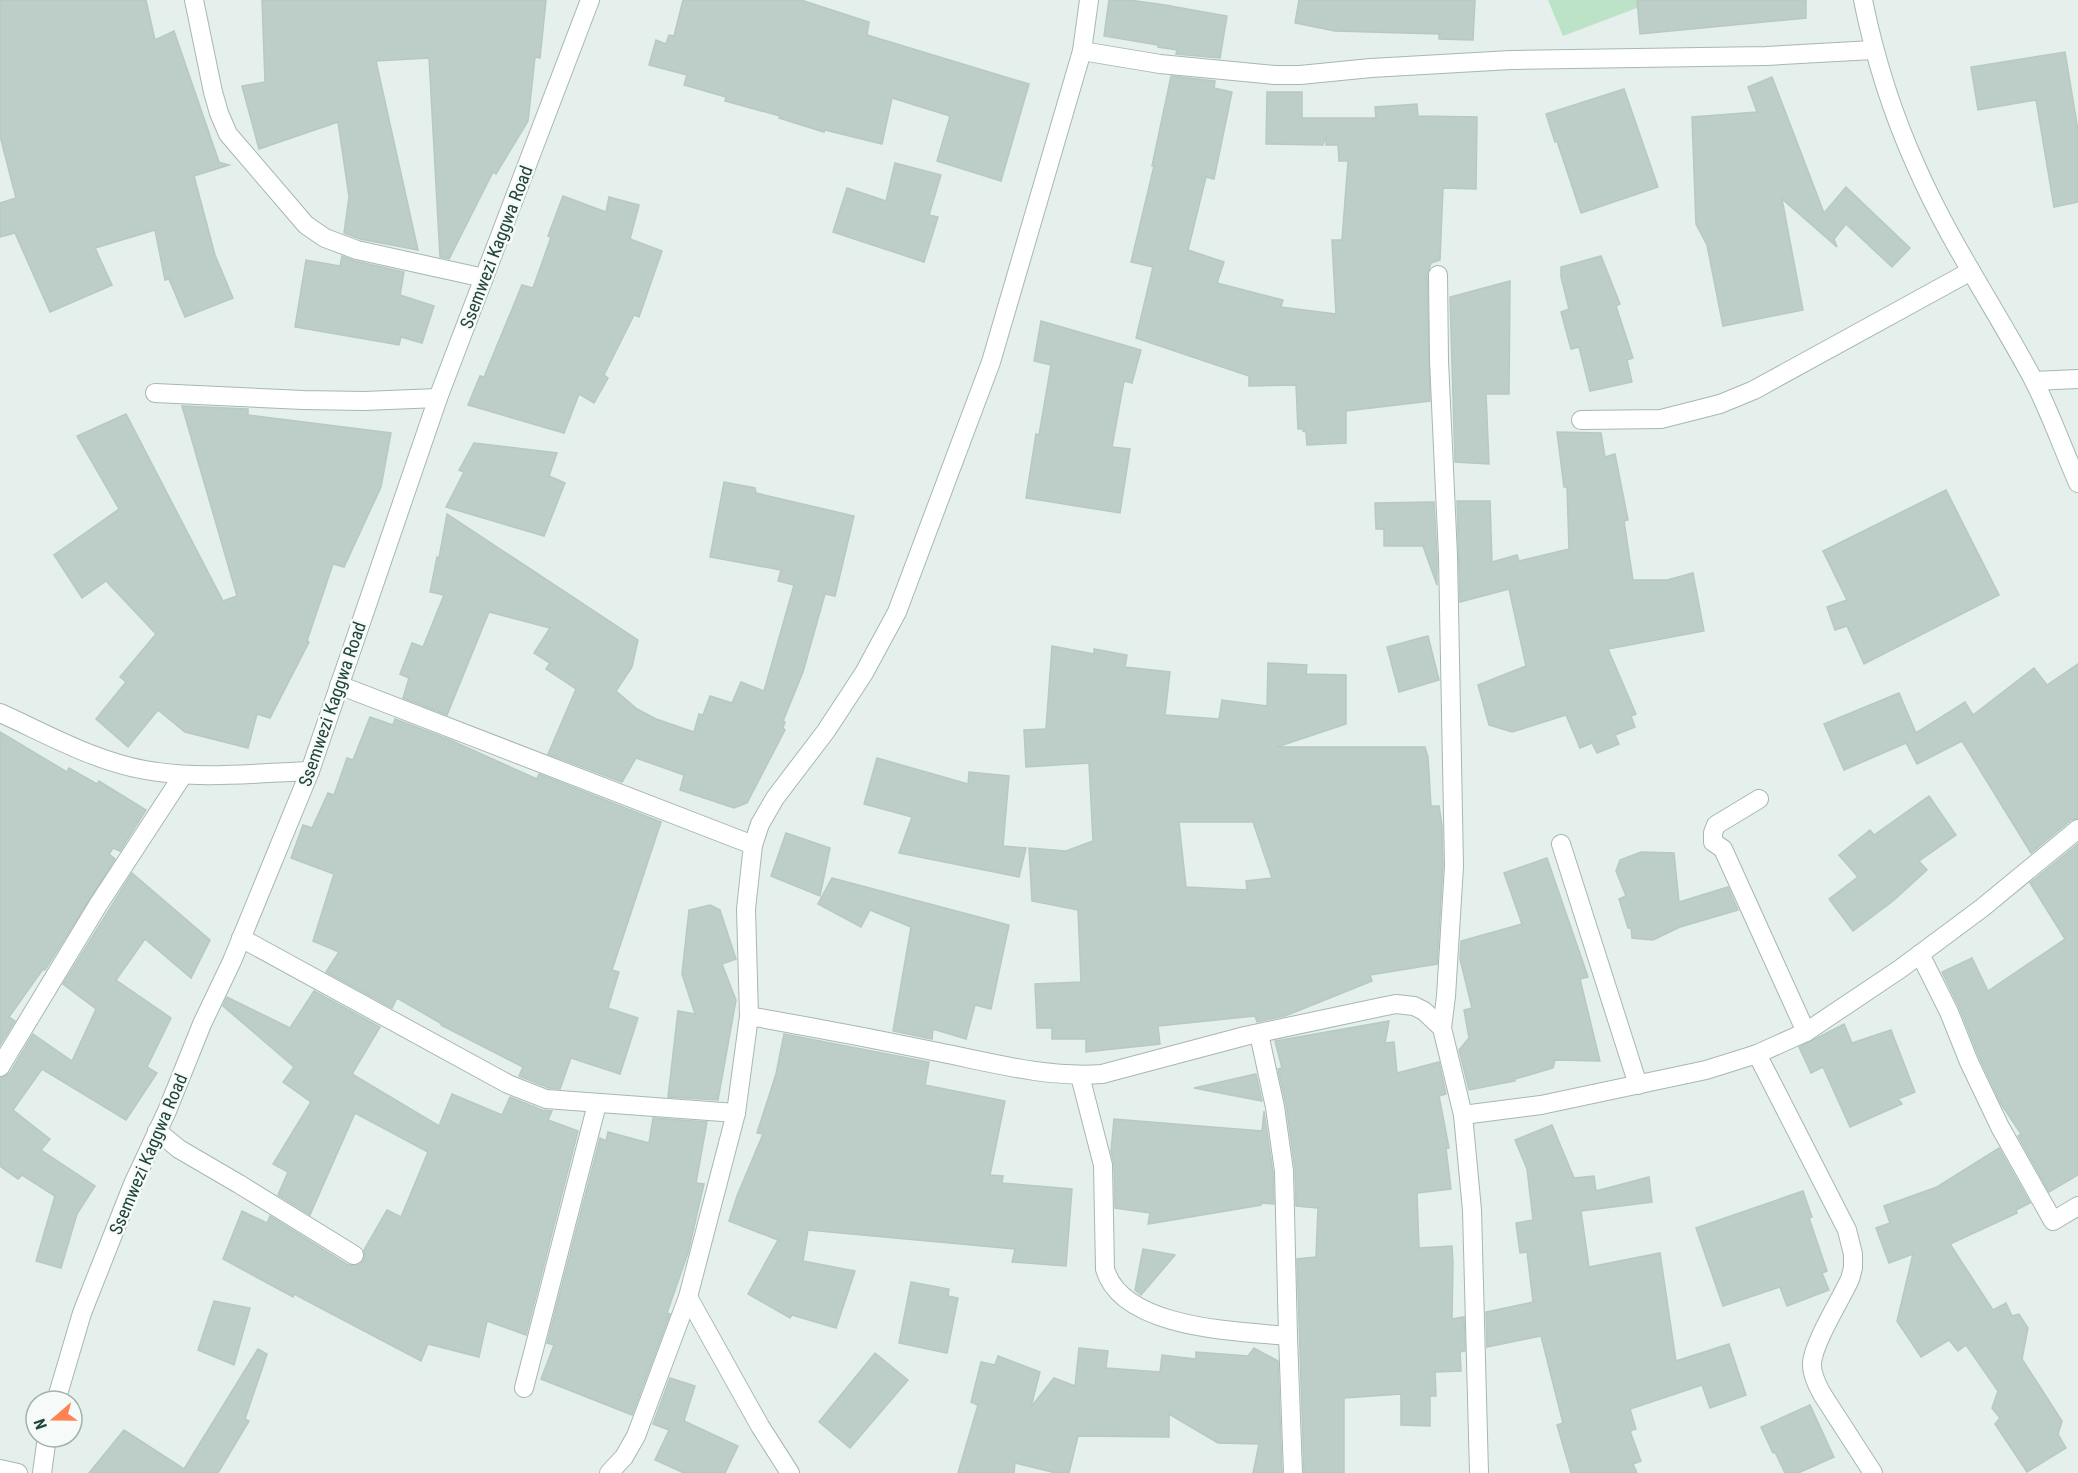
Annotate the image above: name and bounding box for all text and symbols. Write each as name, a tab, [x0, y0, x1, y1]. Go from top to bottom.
street label: Ssemwezi Kaggwa Road	[455, 163, 537, 331]
street label: Ssemwezi Kaggwa Road	[294, 619, 370, 789]
street label: Ssemwezi Kaggwa Road	[105, 1070, 191, 1238]
north arrow	[24, 1389, 84, 1449]
text: N	[30, 1416, 51, 1432]

